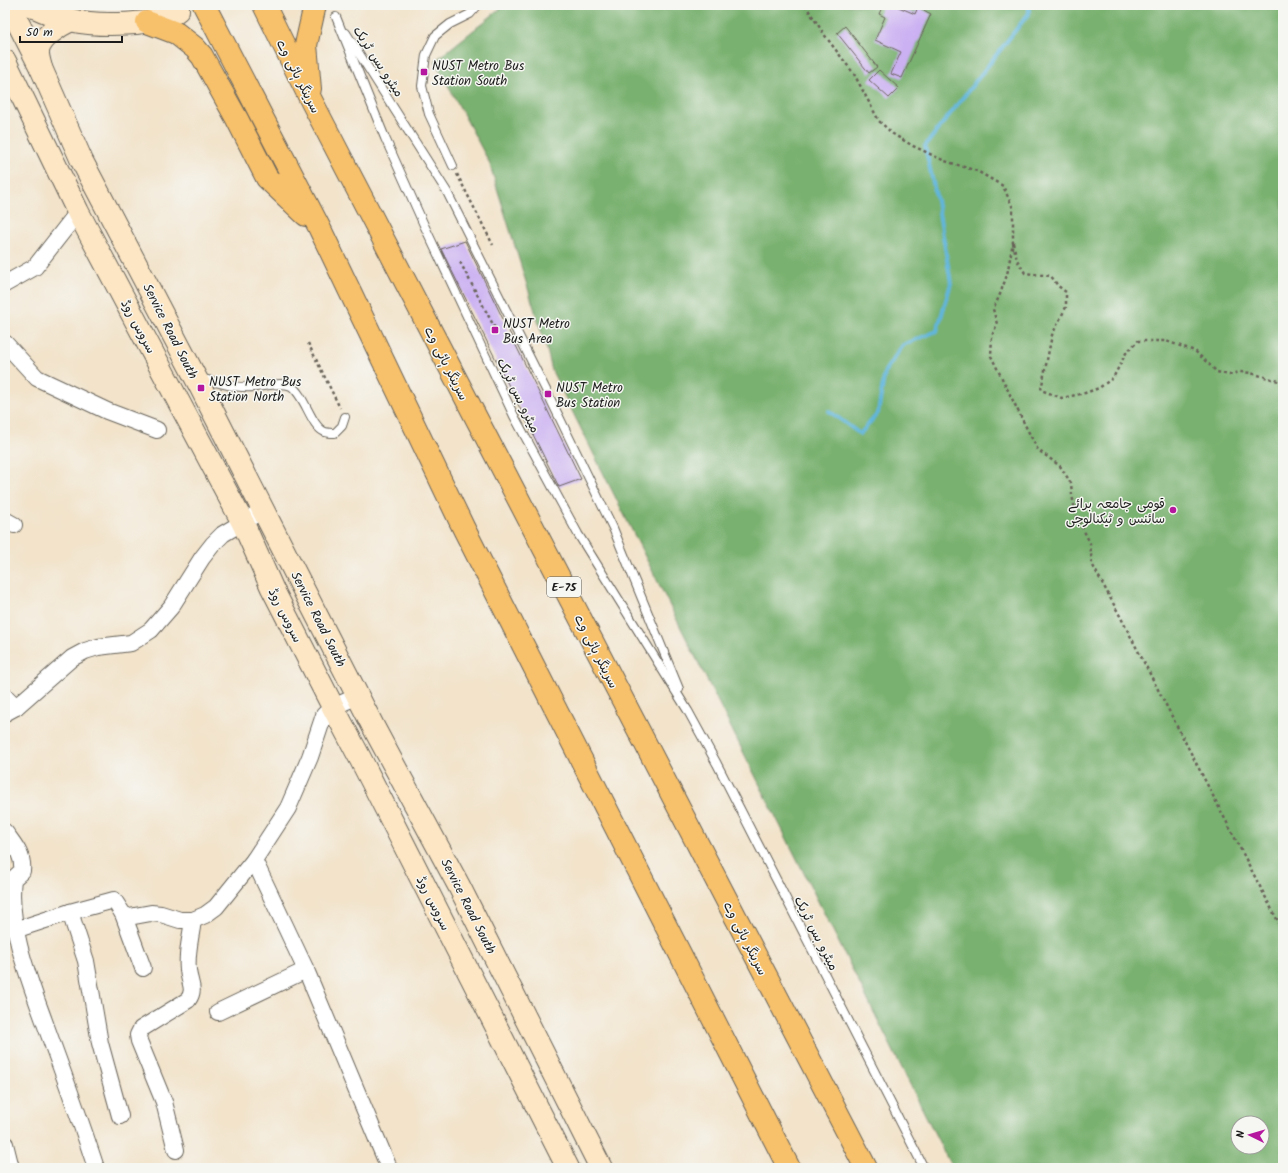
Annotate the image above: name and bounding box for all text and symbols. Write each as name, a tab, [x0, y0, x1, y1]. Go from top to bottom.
scale bar	[20, 18, 122, 44]
street label: میٹرو بس ٹریک	[347, 22, 409, 102]
text: 50 m	[26, 23, 53, 42]
street label: سرینگر ہائی وے	[270, 36, 325, 117]
place label: NUST Metro Bus Station South	[432, 56, 525, 92]
marker: NUST Metro Bus Station South	[419, 67, 429, 77]
street label: Service Road South	[137, 280, 203, 383]
street label: سروس روڈ	[115, 296, 161, 358]
place label: NUST Metro Bus Area	[503, 314, 570, 350]
street label: سرینگر ہائی وے	[418, 323, 473, 404]
marker: NUST Metro Bus Area	[490, 325, 500, 335]
street label: میٹرو بس ٹریک	[490, 355, 545, 437]
place label: NUST Metro Bus Station North	[209, 372, 302, 408]
place label: NUST Metro Bus Station	[556, 378, 623, 414]
marker: NUST Metro Bus Station North	[196, 383, 206, 393]
marker: NUST Metro Bus Station	[543, 389, 553, 399]
place label: قومی جامعہ برائے سائنس و ٹیکنالوجی	[1066, 494, 1165, 530]
marker: قومی جامعہ برائے سائنس و ٹیکنالوجی	[1168, 505, 1178, 515]
street label: Service Road South	[285, 568, 351, 671]
road number: E-75	[547, 577, 581, 597]
street label: سروس روڈ	[262, 585, 307, 647]
street label: سرینگر ہائی وے	[568, 611, 623, 692]
street label: Service Road South	[435, 855, 501, 958]
street label: سروس روڈ	[410, 873, 455, 935]
street label: میٹرو بس ٹریک	[788, 893, 843, 975]
street label: سرینگر ہائی وے	[717, 898, 772, 979]
north arrow	[1230, 1115, 1270, 1155]
text: N	[1232, 1130, 1250, 1138]

